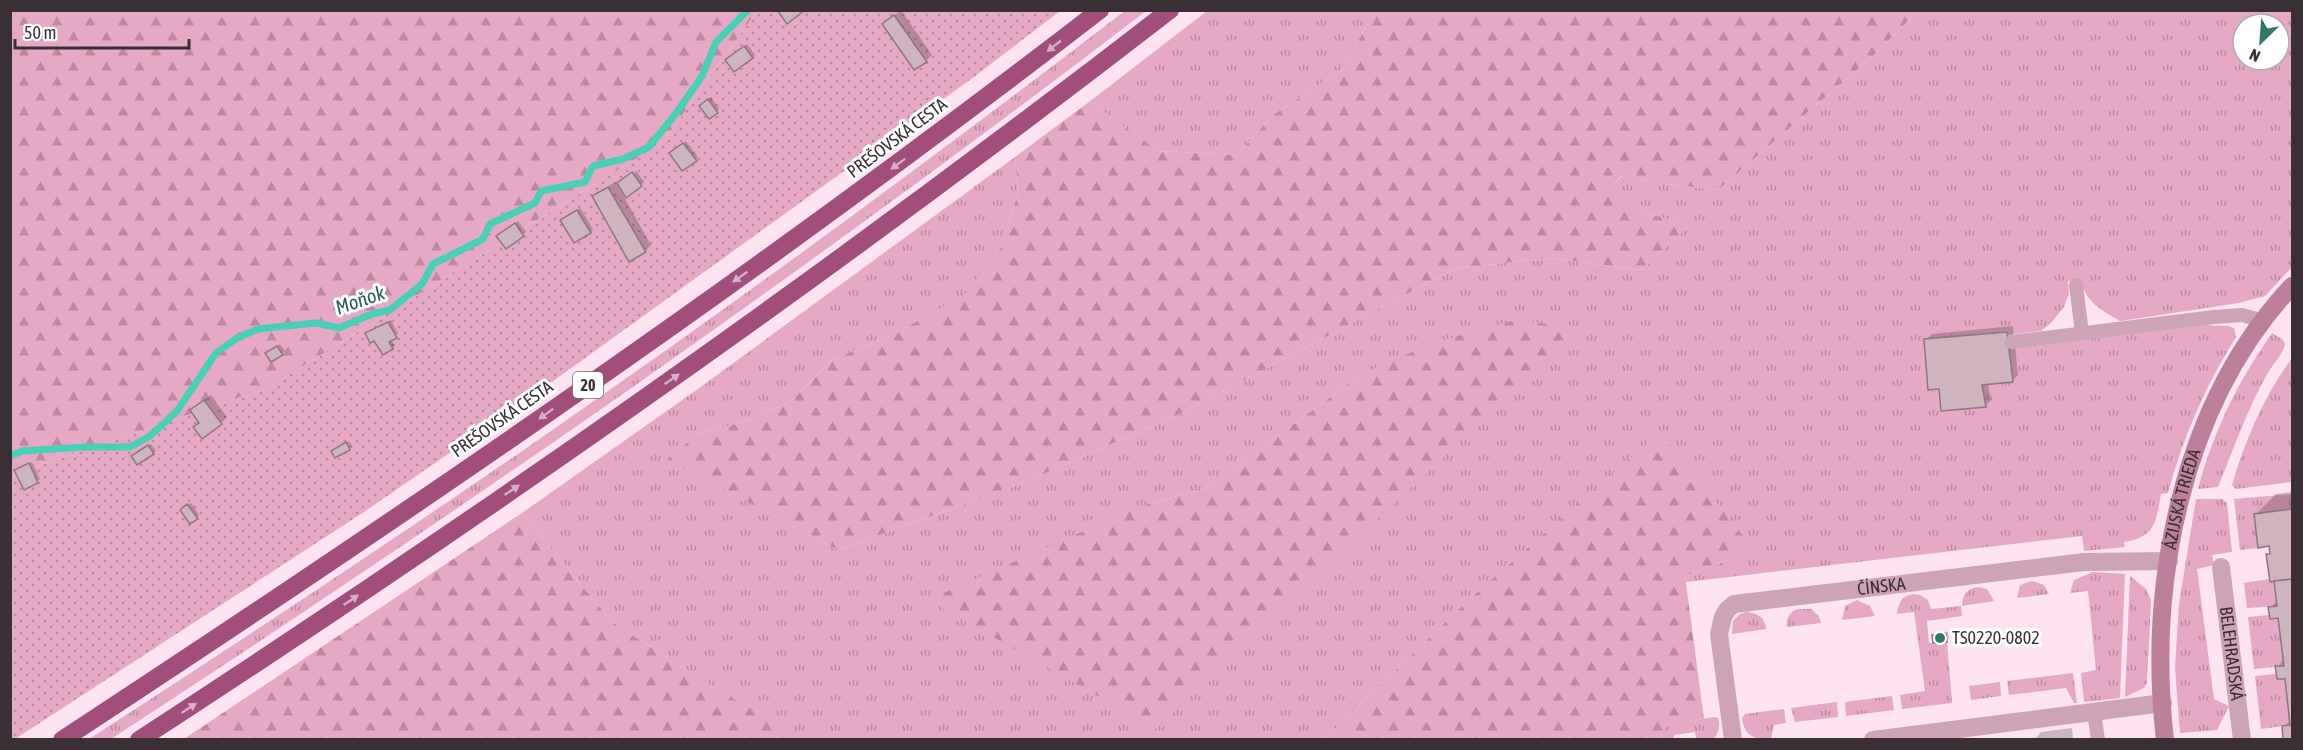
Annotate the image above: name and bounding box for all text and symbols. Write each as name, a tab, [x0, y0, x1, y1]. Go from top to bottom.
scale bar	[15, 12, 189, 50]
north arrow	[2231, 12, 2291, 72]
text: 50 m	[24, 22, 56, 43]
one-way arrow	[1046, 40, 1062, 53]
text: N	[2247, 45, 2263, 66]
street label: PREŠOVSKÁ CESTA	[843, 93, 951, 182]
one-way arrow	[890, 157, 906, 170]
one-way arrow	[732, 271, 747, 283]
water label: Moňok	[332, 280, 388, 319]
road number: 20	[573, 372, 603, 398]
one-way arrow	[664, 373, 680, 385]
street label: PREŠOVSKÁ CESTA	[447, 376, 557, 461]
one-way arrow	[539, 408, 555, 420]
street label: ÁZIJSKÁ TRIEDA	[2159, 446, 2205, 551]
one-way arrow	[504, 484, 520, 496]
street label: ČÍNSKA	[1856, 572, 1907, 599]
one-way arrow	[343, 594, 359, 606]
street label: BELEHRADSKÁ	[2216, 605, 2248, 702]
place label: TS0220-0802	[1952, 627, 2040, 648]
marker: TS0220-0802	[1933, 631, 1947, 645]
one-way arrow	[180, 702, 197, 713]

